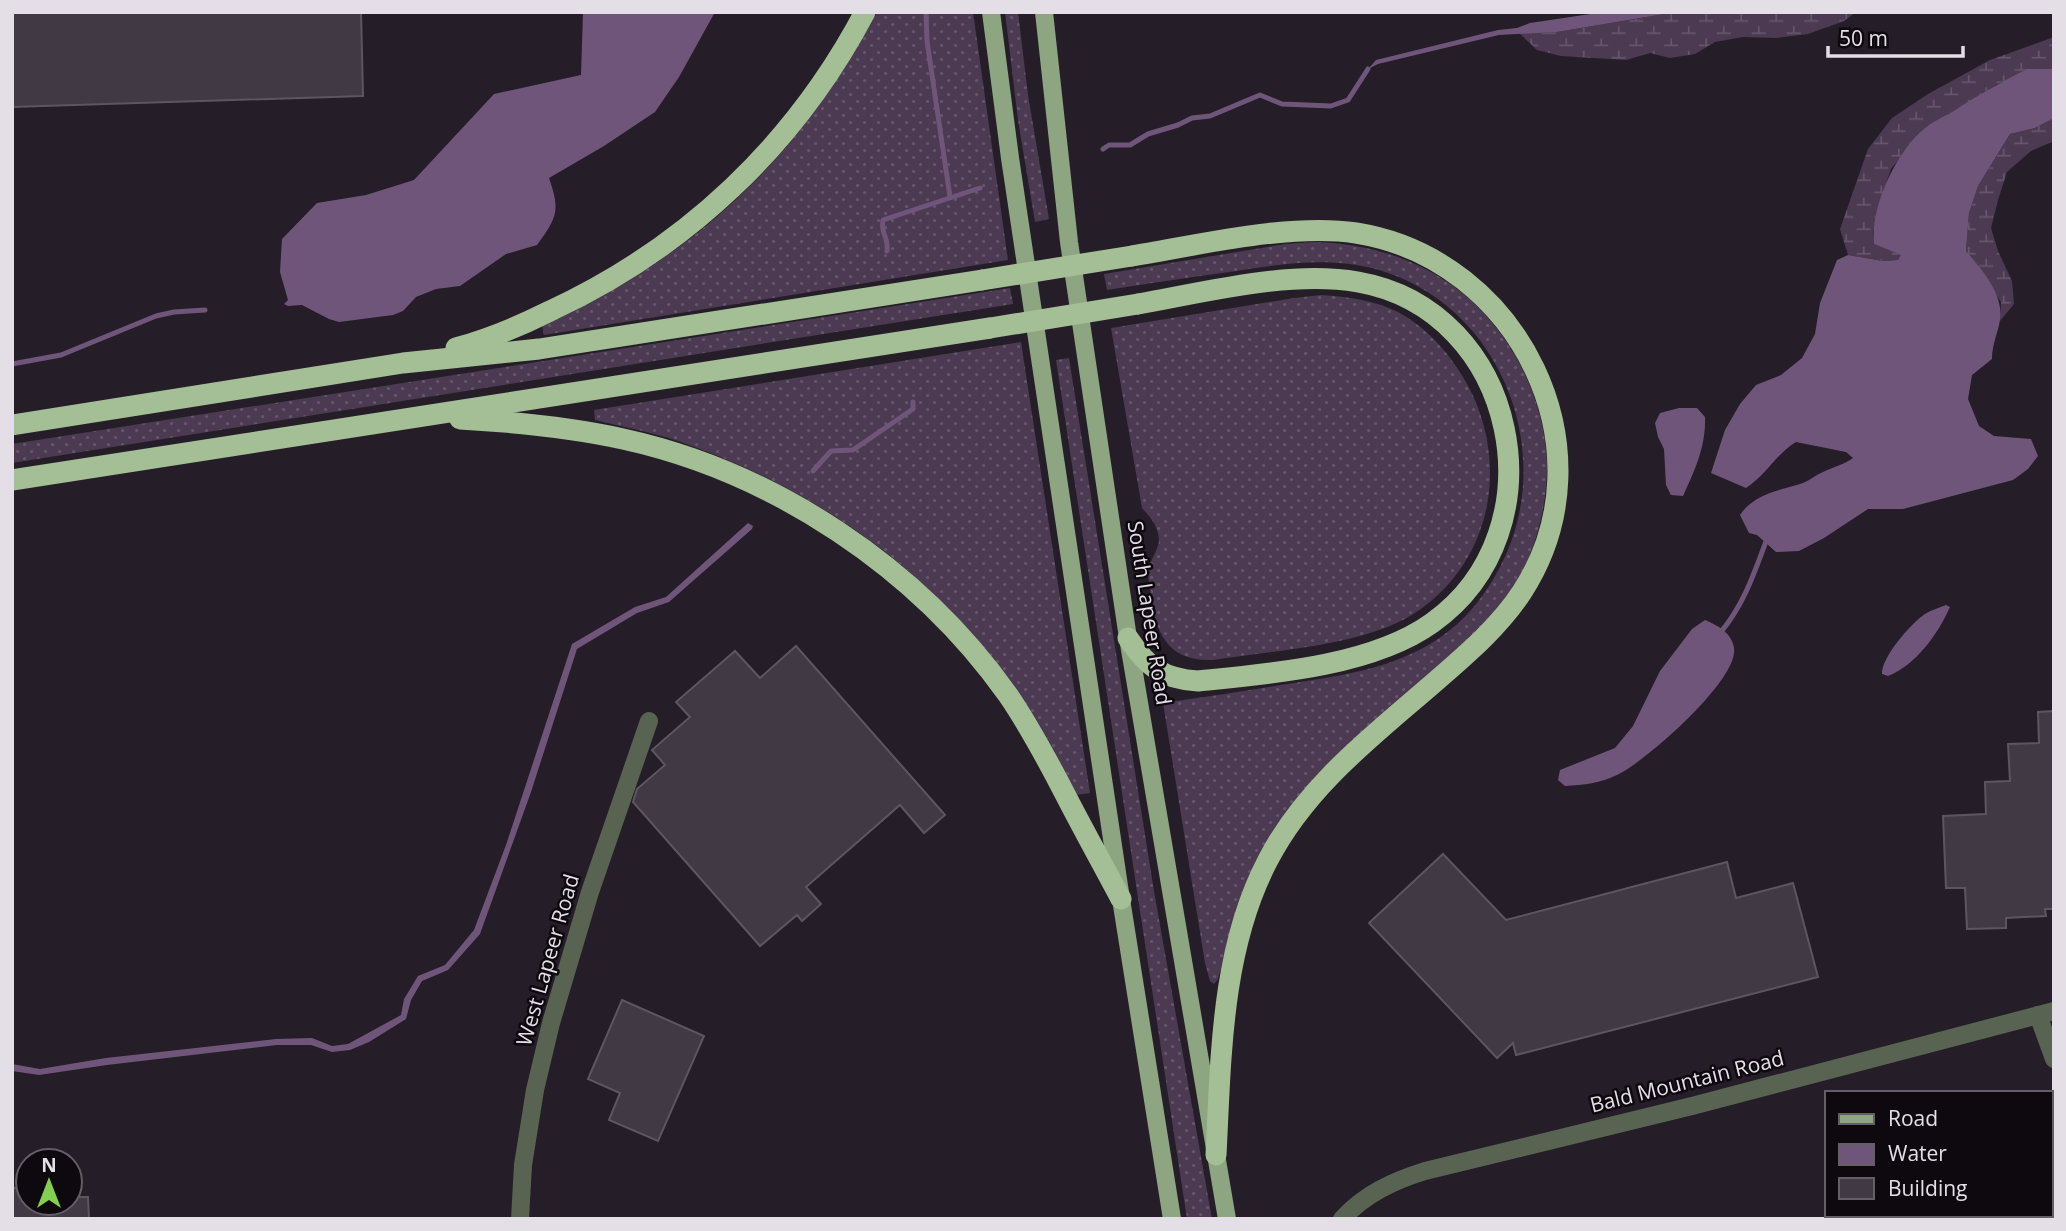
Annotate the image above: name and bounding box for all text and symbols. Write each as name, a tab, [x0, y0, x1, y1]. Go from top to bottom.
scale bar	[1828, 14, 1963, 58]
text: 50 m	[1839, 24, 1888, 52]
street label: South Lapeer Road	[1122, 519, 1178, 707]
street label: West Lapeer Road	[509, 871, 585, 1049]
street label: Bald Mountain Road	[1587, 1043, 1787, 1119]
legend	[1825, 1091, 2052, 1217]
text: Road	[1888, 1104, 1938, 1132]
text: Water	[1888, 1139, 1947, 1167]
north arrow	[14, 1147, 84, 1217]
text: N	[41, 1152, 57, 1178]
text: Building	[1888, 1174, 1967, 1202]

